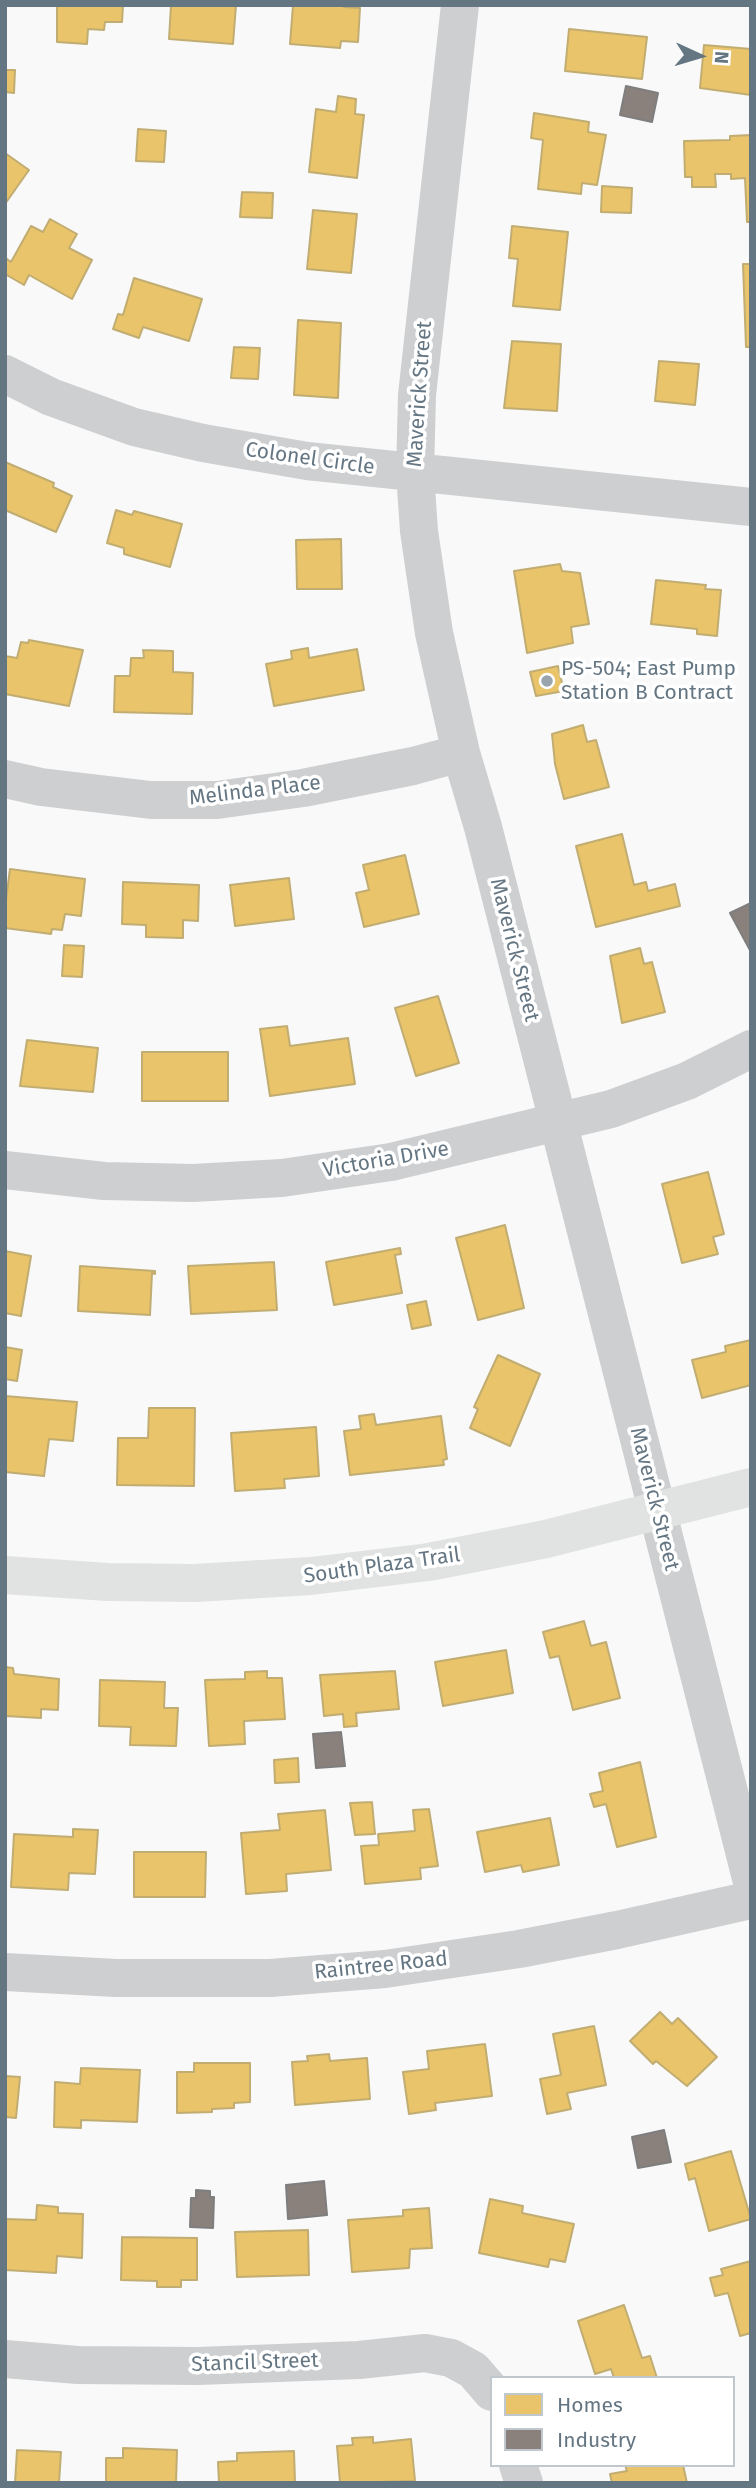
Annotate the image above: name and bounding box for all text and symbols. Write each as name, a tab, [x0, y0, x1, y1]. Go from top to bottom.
north arrow	[665, 21, 735, 91]
text: N	[710, 50, 733, 65]
street label: Maverick Street	[402, 320, 438, 468]
street label: Colonel Circle	[244, 437, 376, 481]
place label: PS-504; East Pump Station B Contract	[561, 656, 736, 706]
marker: PS-504; East Pump Station B Contract	[539, 673, 555, 689]
street label: Melinda Place	[188, 770, 322, 812]
street label: Maverick Street	[484, 876, 544, 1024]
street label: Victoria Drive	[321, 1137, 451, 1183]
street label: Maverick Street	[624, 1425, 684, 1573]
street label: South Plaza Trail	[302, 1543, 462, 1589]
street label: Raintree Road	[313, 1946, 449, 1986]
street label: Stancil Street	[191, 2348, 319, 2378]
legend	[490, 2376, 735, 2467]
text: Homes	[557, 2392, 623, 2418]
text: Industry	[557, 2427, 636, 2453]

